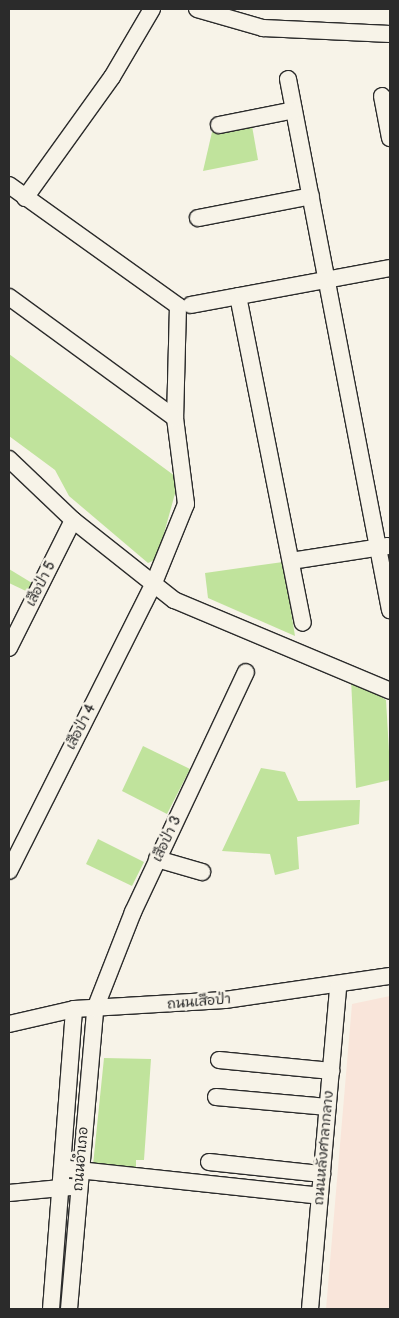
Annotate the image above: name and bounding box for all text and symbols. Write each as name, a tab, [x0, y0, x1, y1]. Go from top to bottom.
street label: เสือป่า 5	[23, 559, 59, 609]
street label: เสือป่า 4	[62, 701, 100, 753]
street label: เสือป่า 3	[149, 813, 185, 865]
street label: ถนนเสือป่า	[166, 991, 232, 1013]
street label: ถนนหลังศาลากลาง	[311, 1090, 337, 1206]
street label: ถนนอำเภอ	[70, 1126, 92, 1192]

